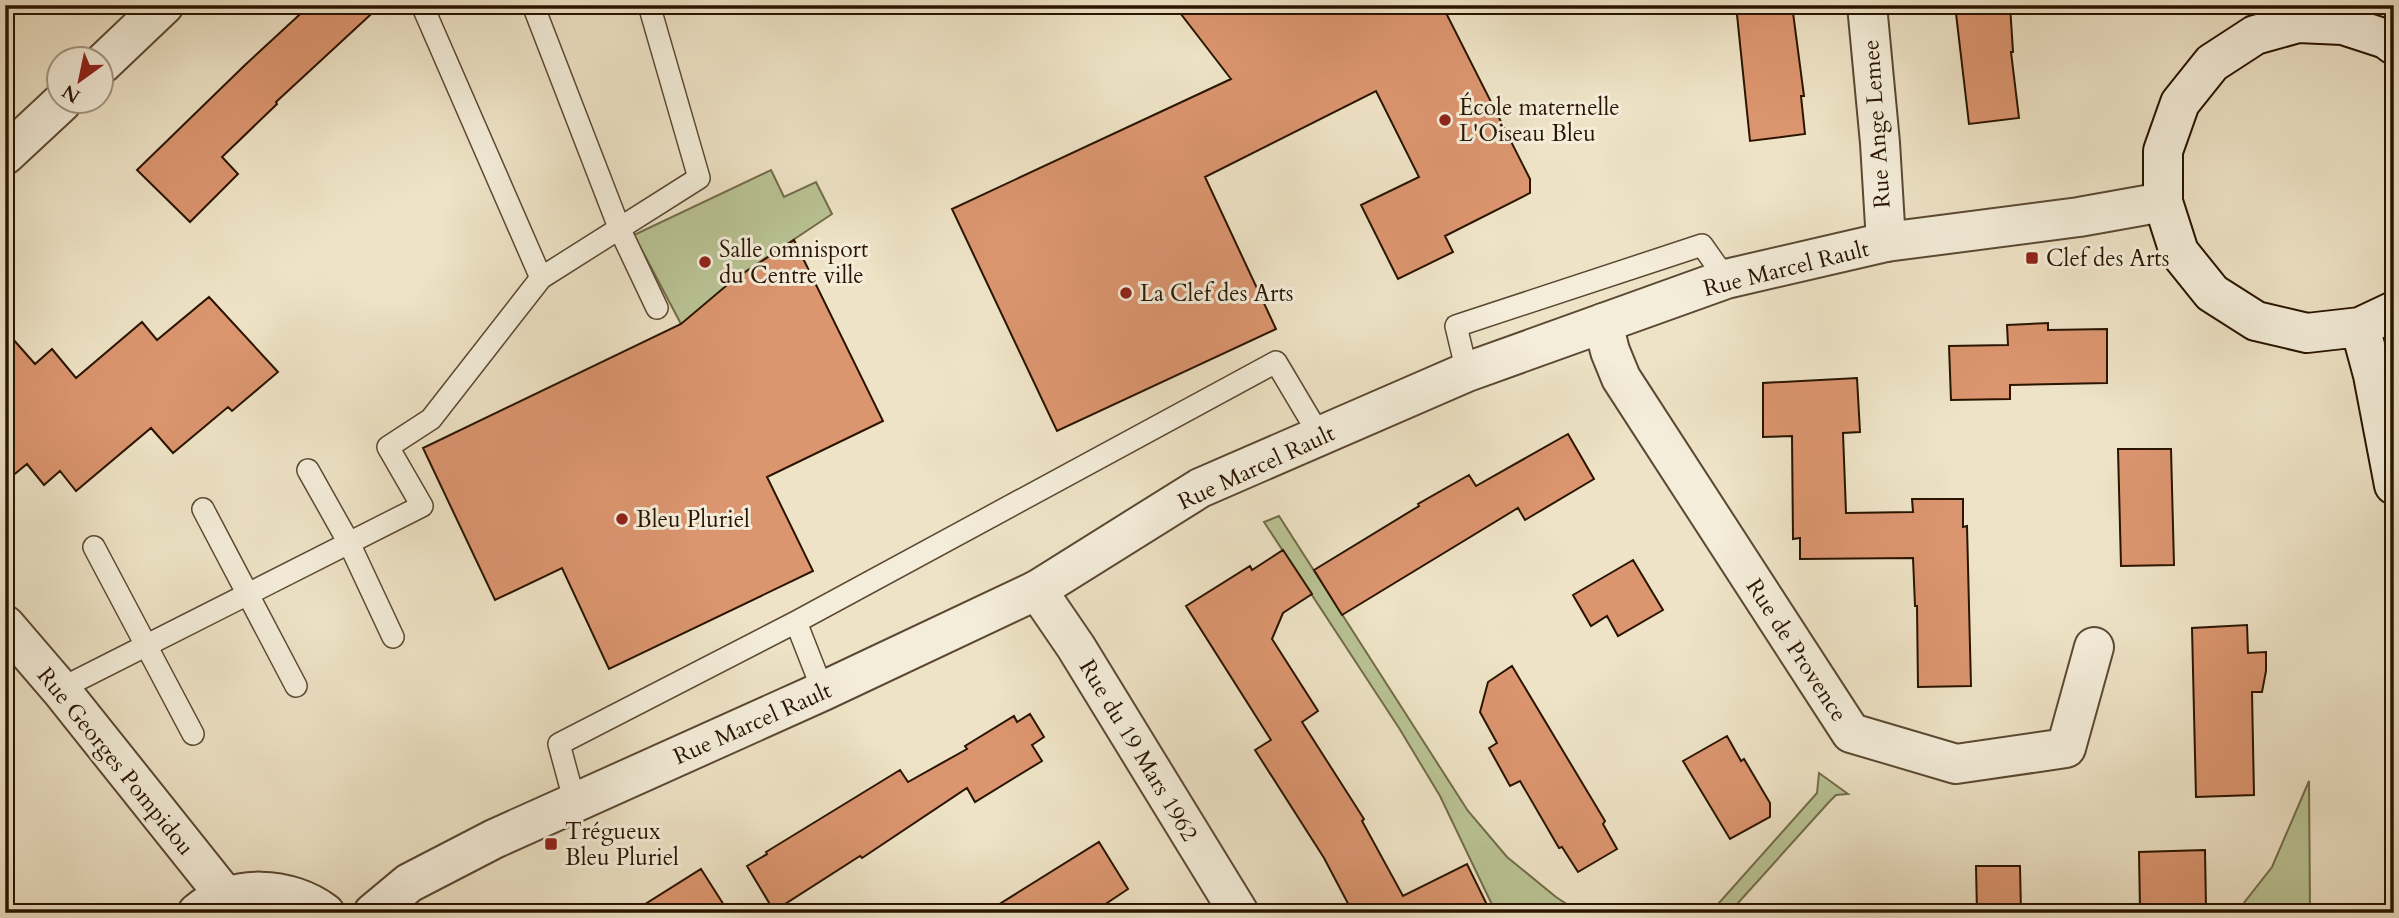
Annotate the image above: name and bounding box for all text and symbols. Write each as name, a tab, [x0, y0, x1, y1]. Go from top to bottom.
street label: Rue Ange Lemee	[1855, 39, 1898, 209]
north arrow	[46, 46, 116, 116]
text: N	[57, 78, 85, 109]
place label: École maternelle L'Oiseau Bleu	[1459, 92, 1620, 149]
marker: École maternelle L'Oiseau Bleu	[1437, 112, 1453, 128]
street label: Rue Marcel Rault	[1700, 233, 1872, 304]
place label: Salle omnisport du Centre ville	[719, 234, 868, 291]
place label: Clef des Arts	[2046, 243, 2169, 274]
marker: Clef des Arts	[2024, 250, 2040, 266]
marker: Salle omnisport du Centre ville	[697, 254, 713, 270]
place label: La Clef des Arts	[1140, 278, 1293, 309]
marker: La Clef des Arts	[1118, 285, 1134, 301]
street label: Rue Marcel Rault	[1173, 418, 1340, 517]
place label: Bleu Pluriel	[636, 504, 750, 535]
marker: Bleu Pluriel	[614, 511, 630, 527]
street label: Rue de Provence	[1739, 573, 1854, 728]
street label: Rue du 19 Mars 1962	[1072, 654, 1205, 847]
street label: Rue Georges Pompidou	[30, 661, 201, 862]
street label: Rue Marcel Rault	[668, 675, 836, 772]
place label: Trégueux Bleu Pluriel	[565, 816, 679, 873]
marker: Trégueux Bleu Pluriel	[543, 836, 559, 852]

